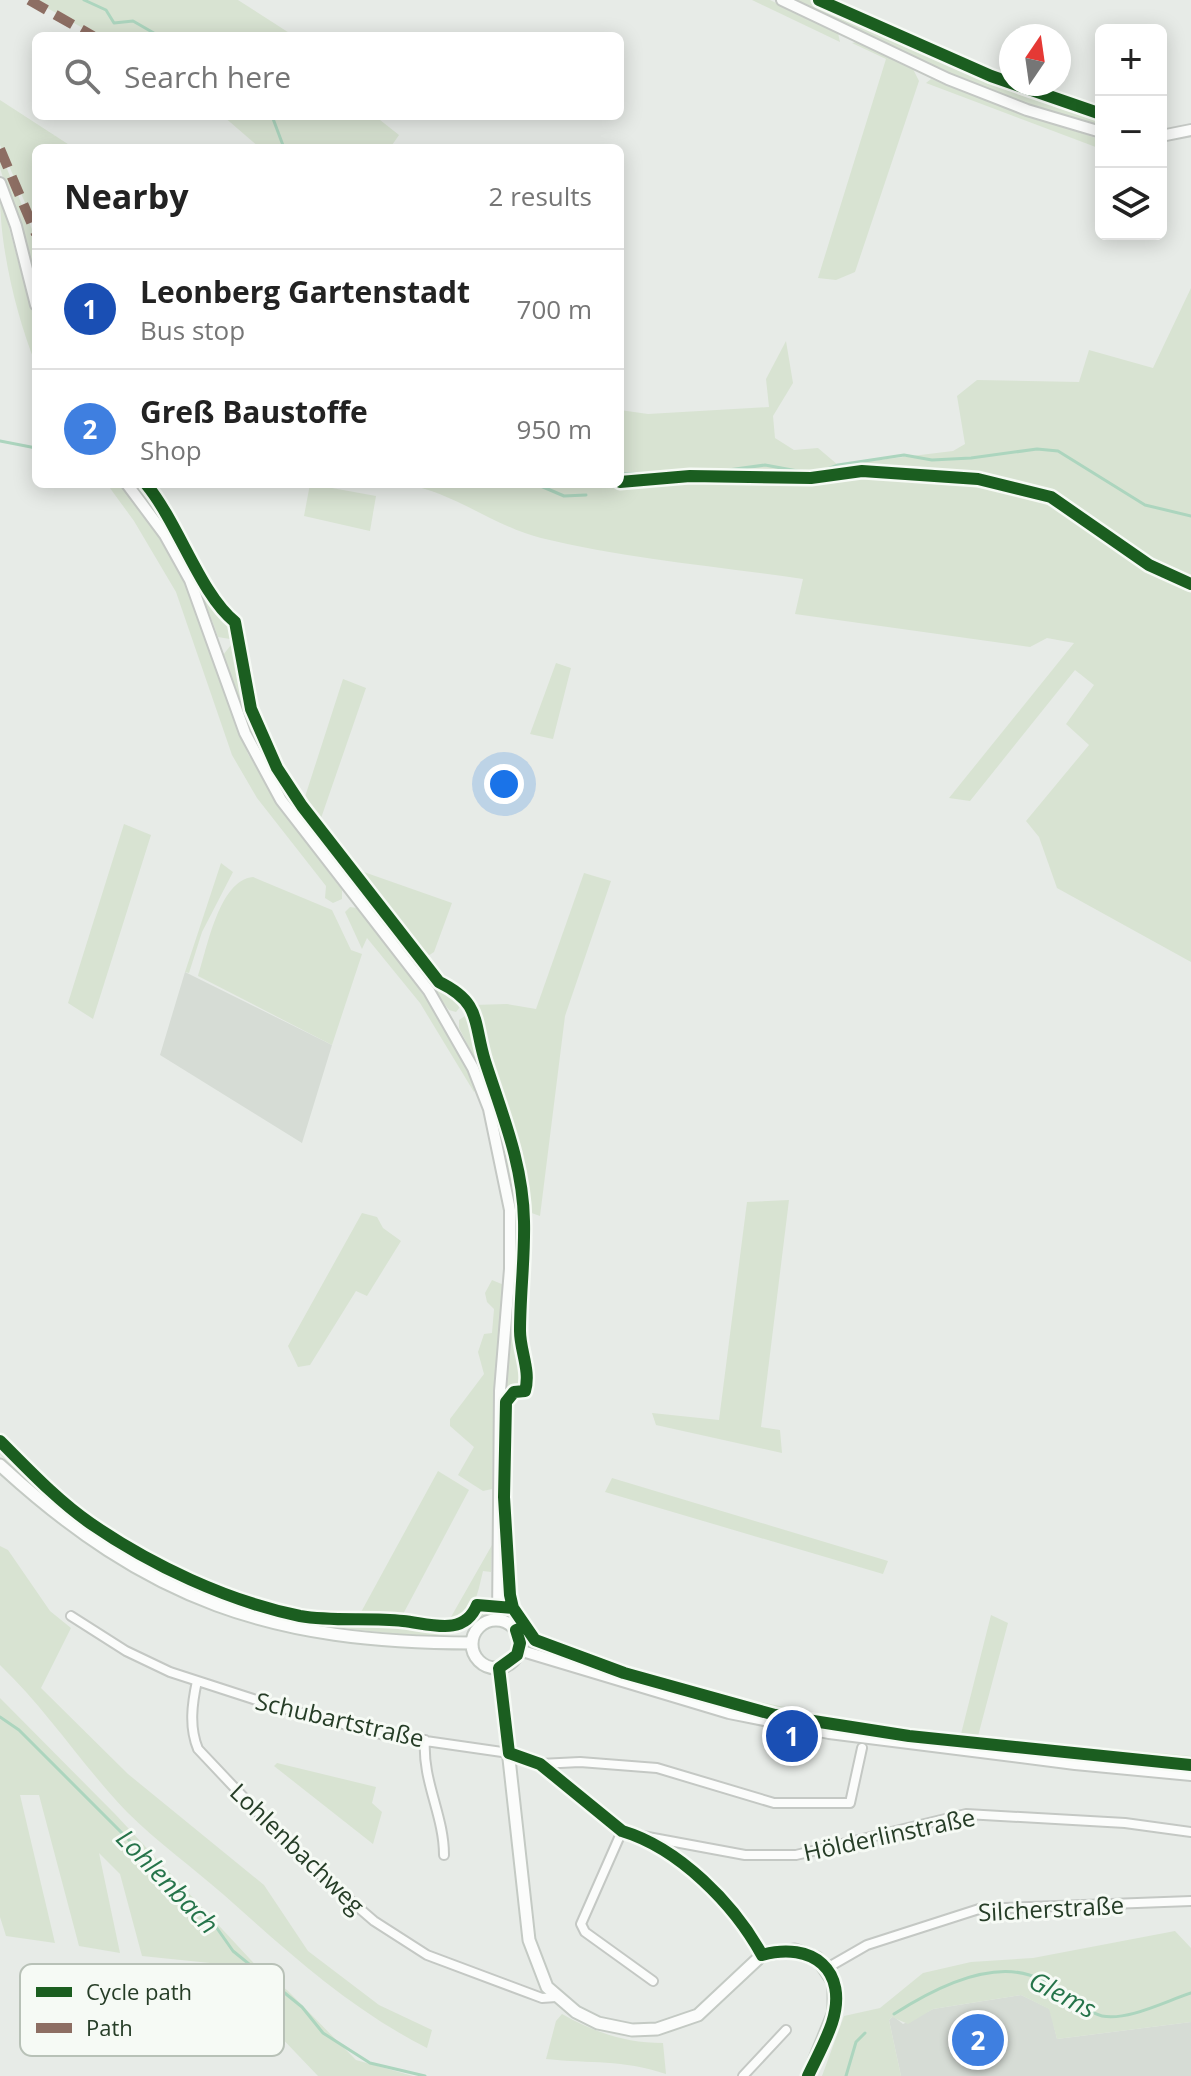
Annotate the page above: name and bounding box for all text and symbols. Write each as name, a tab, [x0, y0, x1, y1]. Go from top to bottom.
north arrow	[999, 24, 1071, 96]
map controls	[1095, 24, 1167, 240]
button: +	[1095, 24, 1167, 96]
search box	[32, 32, 624, 120]
icon: search	[60, 54, 104, 98]
text: Search here	[124, 56, 291, 97]
button: −	[1095, 96, 1167, 168]
button: layers	[1095, 168, 1167, 240]
text: Nearby	[64, 173, 189, 219]
text: 2 results	[489, 178, 592, 214]
text: Leonberg Gartenstadt	[140, 271, 470, 312]
text: 1	[83, 291, 97, 327]
text: 700 m	[517, 291, 592, 327]
text: Bus stop	[140, 312, 245, 348]
text: Greß Baustoffe	[140, 391, 368, 432]
text: 2	[83, 411, 97, 447]
text: 950 m	[517, 411, 592, 447]
text: Shop	[140, 432, 202, 468]
your location	[484, 764, 524, 804]
street label: Schubartstraße	[252, 1684, 428, 1754]
pin: 1	[766, 1706, 818, 1766]
street label: Lohlenbachweg	[223, 1775, 373, 1921]
street label: Hölderlinstraße	[800, 1800, 978, 1868]
water label: Lohlenbach	[109, 1821, 227, 1941]
street label: Silcherstraße	[977, 1888, 1125, 1928]
water label: Glems	[1023, 1962, 1103, 2026]
legend	[20, 1964, 284, 2056]
text: Cycle path	[86, 1976, 192, 2006]
pin: 2	[952, 2010, 1004, 2070]
text: Path	[86, 2012, 133, 2042]

